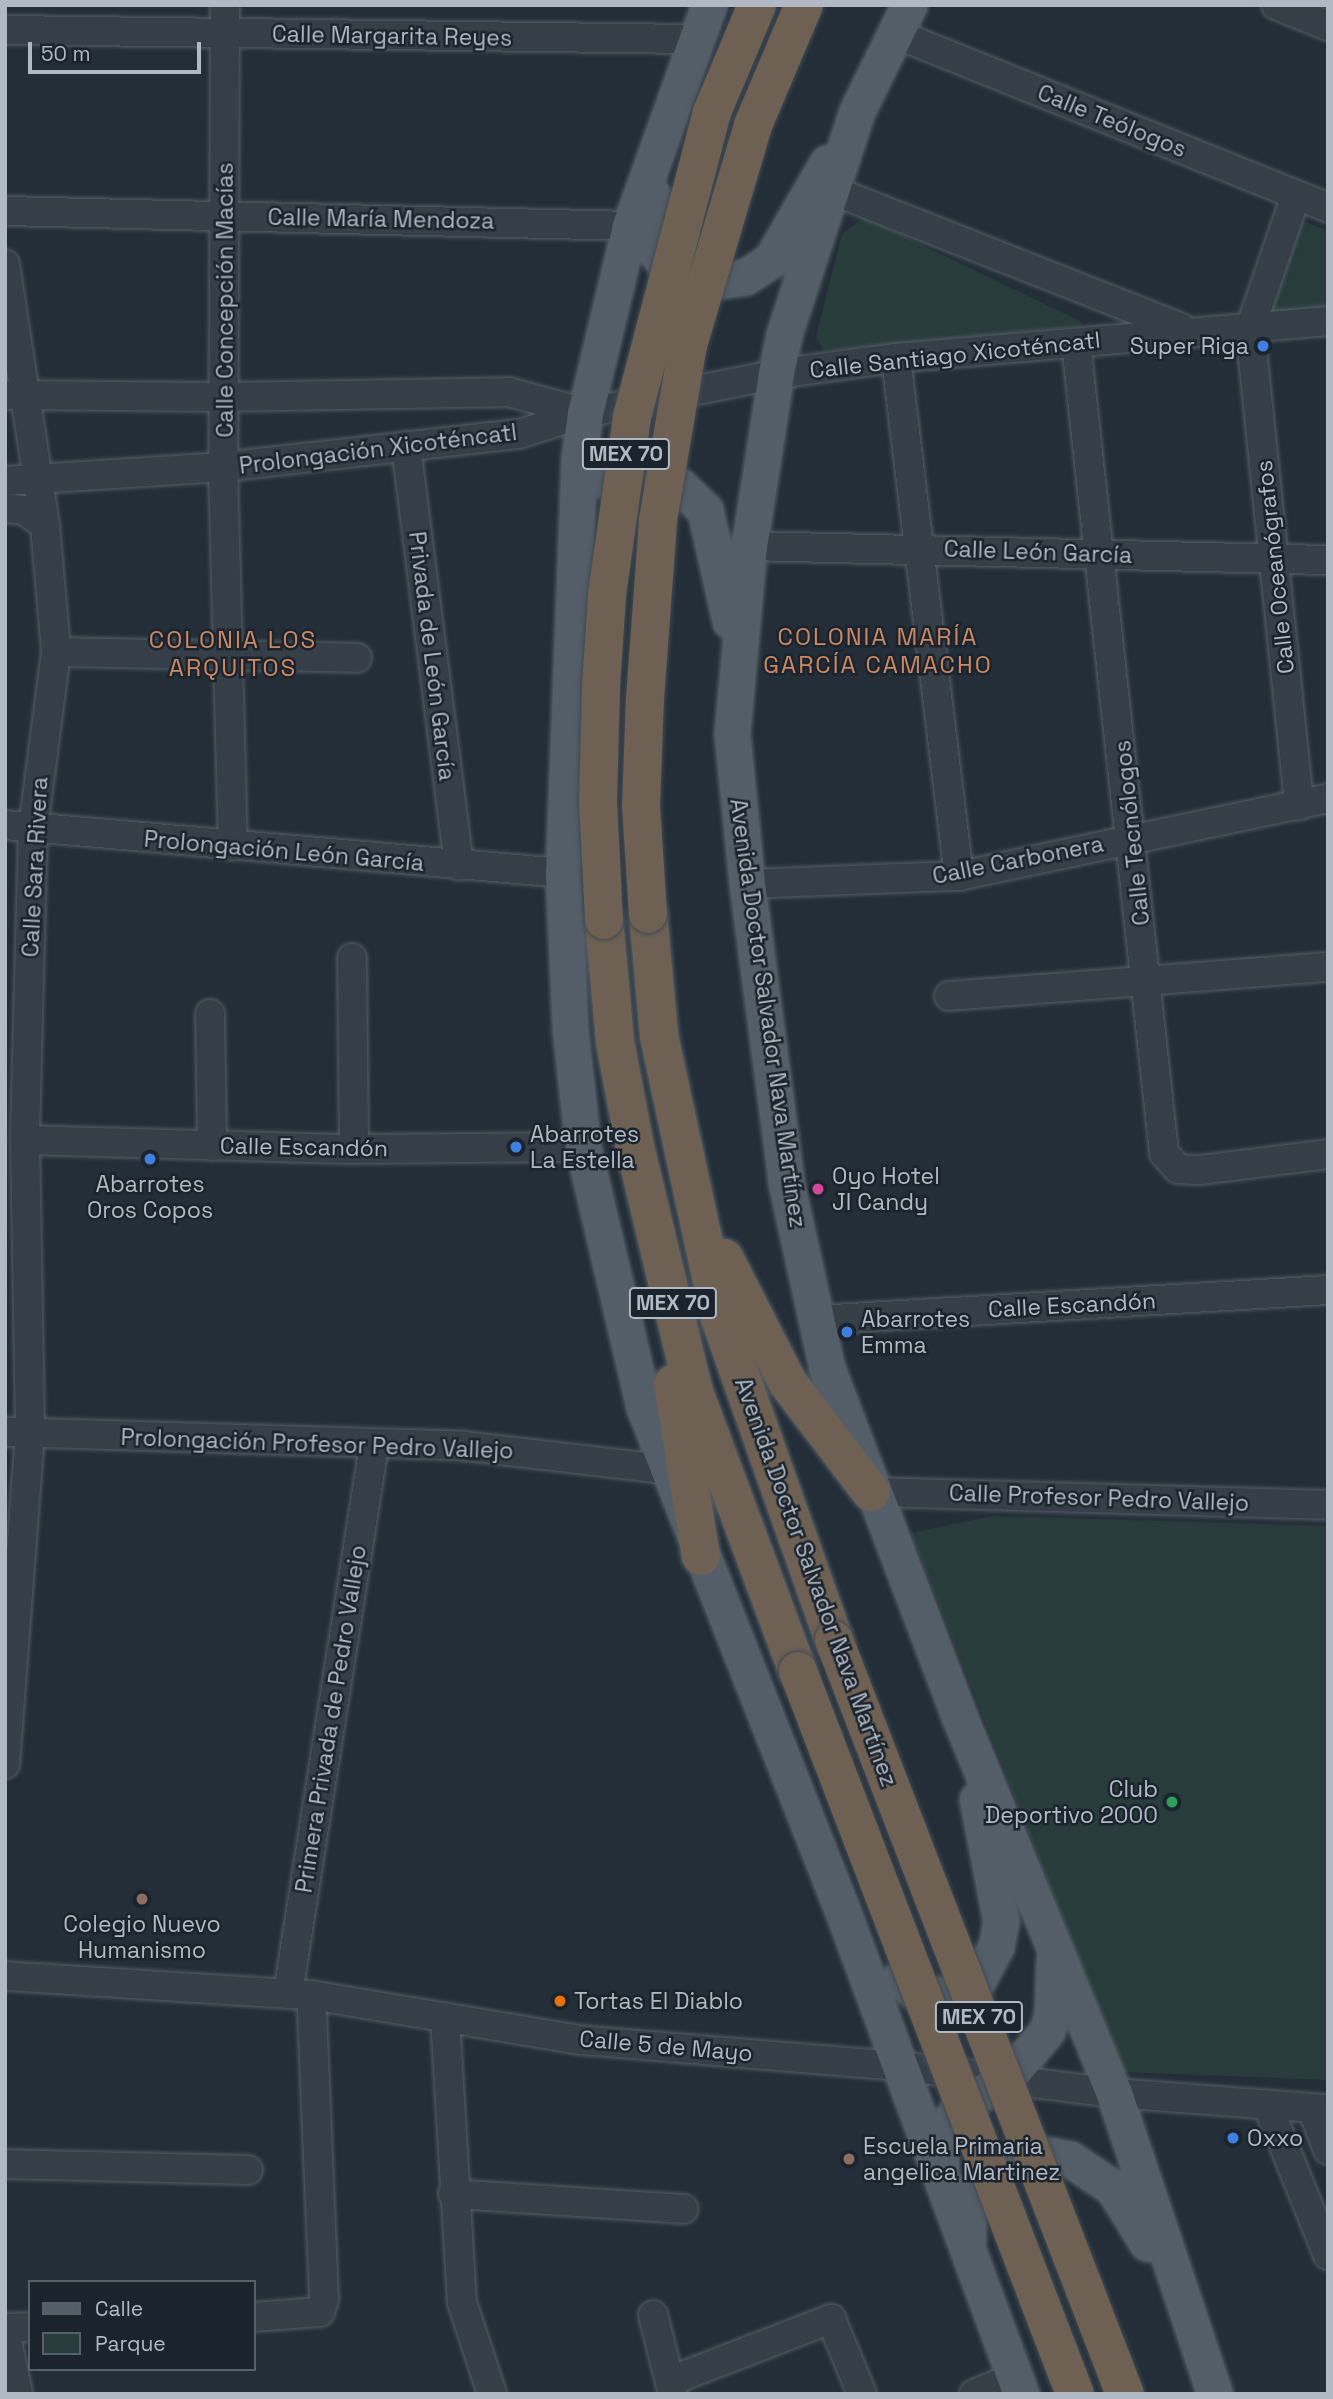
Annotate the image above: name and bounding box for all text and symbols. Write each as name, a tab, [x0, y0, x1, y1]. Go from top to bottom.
street label: Calle Margarita Reyes	[272, 20, 512, 52]
scale bar	[32, 28, 205, 72]
text: 50 m	[41, 40, 91, 67]
street label: Calle Teólogos	[1033, 78, 1191, 164]
street label: Calle Concepción Macías	[211, 162, 239, 438]
street label: Calle María Mendoza	[267, 203, 495, 235]
street label: Calle Santiago Xicoténcatl	[808, 326, 1102, 384]
place label: Super Riga	[1130, 332, 1249, 360]
marker: Super Riga	[1255, 338, 1271, 354]
street label: Prolongación Xicoténcatl	[238, 418, 518, 480]
road number: MEX 70	[580, 436, 672, 472]
street label: Calle Oceanógrafos	[1250, 459, 1300, 675]
street label: Privada de León García	[403, 530, 461, 782]
street label: Calle León García	[943, 535, 1133, 569]
district label: COLONIA MARÍA GARCÍA CAMACHO	[765, 623, 991, 679]
district label: COLONIA LOS ARQUITOS	[150, 626, 316, 682]
street label: Calle Tecnólogos	[1109, 739, 1155, 927]
street label: Calle Sara Rivera	[16, 776, 54, 958]
street label: Avenida Doctor Salvador Nava Martínez	[724, 797, 812, 1229]
street label: Prolongación León García	[143, 825, 425, 877]
street label: Calle Carbonera	[930, 830, 1106, 890]
place label: Abarrotes La Estella	[530, 1120, 639, 1174]
street label: Calle Escandón	[220, 1132, 388, 1162]
marker: Abarrotes La Estella	[508, 1139, 524, 1155]
marker: Abarrotes Oros Copos	[142, 1151, 158, 1167]
place label: Oyo Hotel JI Candy	[832, 1162, 940, 1216]
place label: Abarrotes Oros Copos	[87, 1170, 213, 1224]
marker: Oyo Hotel JI Candy	[810, 1181, 826, 1197]
road number: MEX 70	[628, 1286, 718, 1320]
street label: Calle Escandón	[987, 1287, 1157, 1323]
place label: Abarrotes Emma	[861, 1305, 970, 1359]
marker: Abarrotes Emma	[839, 1324, 855, 1340]
street label: Avenida Doctor Salvador Nava Martínez	[729, 1374, 903, 1790]
street label: Prolongación Profesor Pedro Vallejo	[120, 1423, 514, 1465]
street label: Calle Profesor Pedro Vallejo	[948, 1479, 1250, 1517]
street label: Primera Privada de Pedro Vallejo	[290, 1543, 372, 1895]
place label: Club Deportivo 2000	[985, 1775, 1158, 1829]
marker: Club Deportivo 2000	[1164, 1794, 1180, 1810]
marker: Colegio Nuevo Humanismo	[134, 1891, 150, 1907]
place label: Colegio Nuevo Humanismo	[63, 1910, 221, 1964]
place label: Tortas El Diablo	[574, 1987, 743, 2015]
marker: Tortas El Diablo	[552, 1993, 568, 2009]
road number: MEX 70	[934, 2000, 1024, 2035]
street label: Calle 5 de Mayo	[578, 2025, 754, 2067]
place label: Oxxo	[1247, 2124, 1303, 2152]
marker: Oxxo	[1225, 2130, 1241, 2146]
place label: Escuela Primaria angelica Martinez	[863, 2132, 1060, 2186]
marker: Escuela Primaria angelica Martinez	[841, 2151, 857, 2167]
legend	[28, 2280, 256, 2371]
text: Calle	[95, 2295, 143, 2322]
text: Parque	[95, 2330, 166, 2357]

